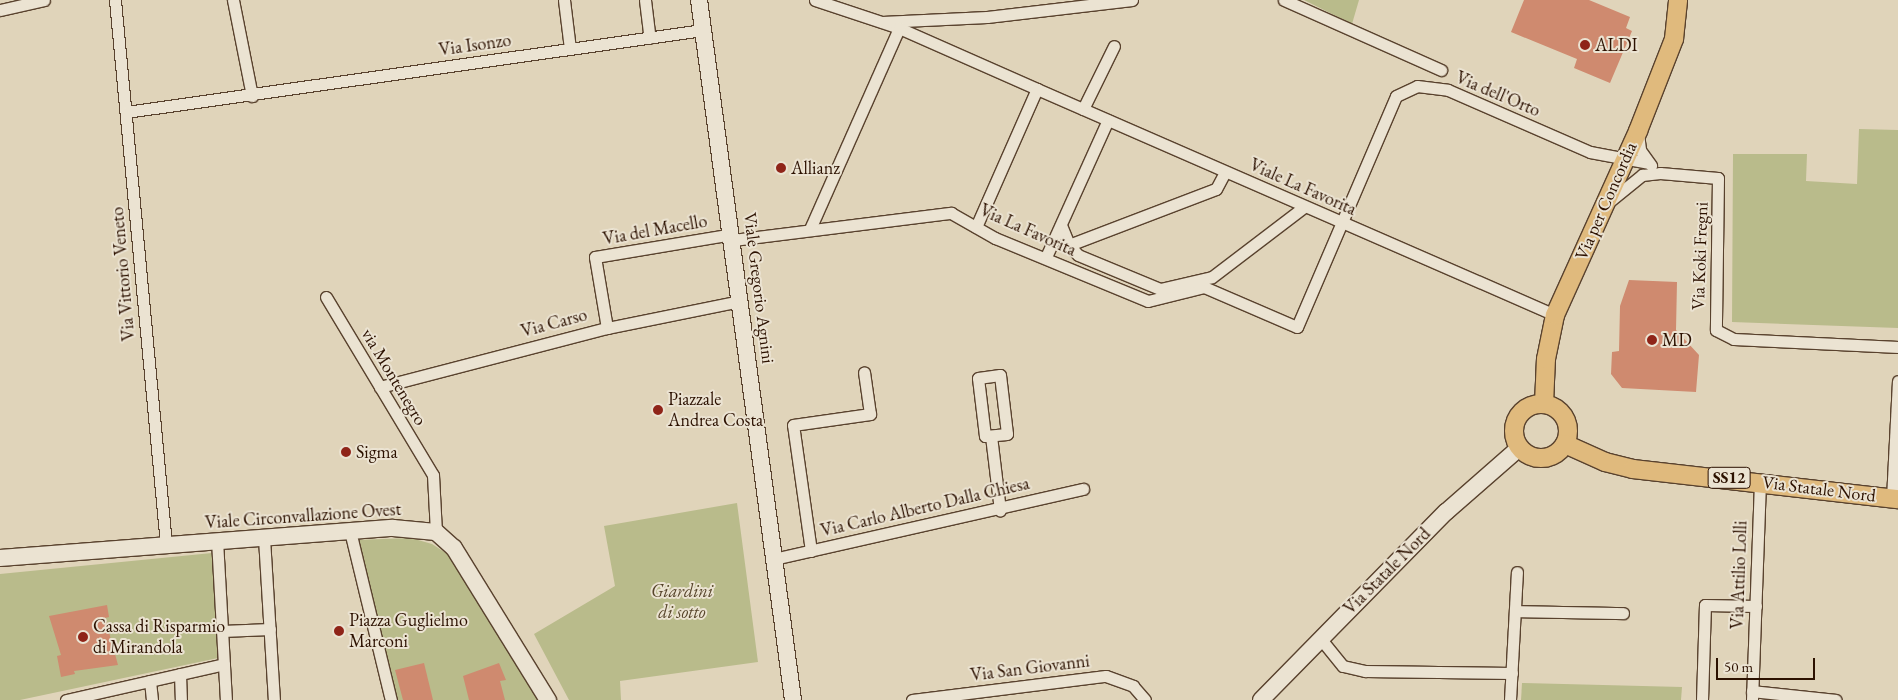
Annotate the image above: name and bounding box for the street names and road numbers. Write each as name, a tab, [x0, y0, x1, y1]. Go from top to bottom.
street label: Via Isonzo	[437, 29, 513, 61]
street label: Via dell'Orto	[1453, 67, 1543, 121]
street label: Via per Concordia	[1570, 139, 1642, 263]
street label: Viale La Favorita	[1246, 154, 1360, 220]
street label: Via La Favorita	[976, 199, 1080, 261]
street label: Via Koki Fregni	[1687, 202, 1713, 310]
street label: Via Vittorio Veneto	[106, 206, 140, 342]
street label: Via del Macello	[601, 210, 709, 250]
street label: Viale Gregorio Agnini	[739, 211, 779, 365]
street label: Via Carso	[519, 304, 589, 342]
street label: via Montenegro	[357, 325, 431, 429]
road number: SS12	[1706, 464, 1752, 492]
street label: Via Statale Nord	[1761, 471, 1877, 507]
street label: Via Carlo Alberto Dalla Chiesa	[818, 472, 1032, 542]
street label: Viale Circonvallazione Ovest	[204, 498, 402, 534]
street label: Via Attilio Lolli	[1726, 520, 1752, 630]
street label: Via Statale Nord	[1339, 523, 1435, 619]
street label: Via San Giovanni	[969, 650, 1091, 686]

